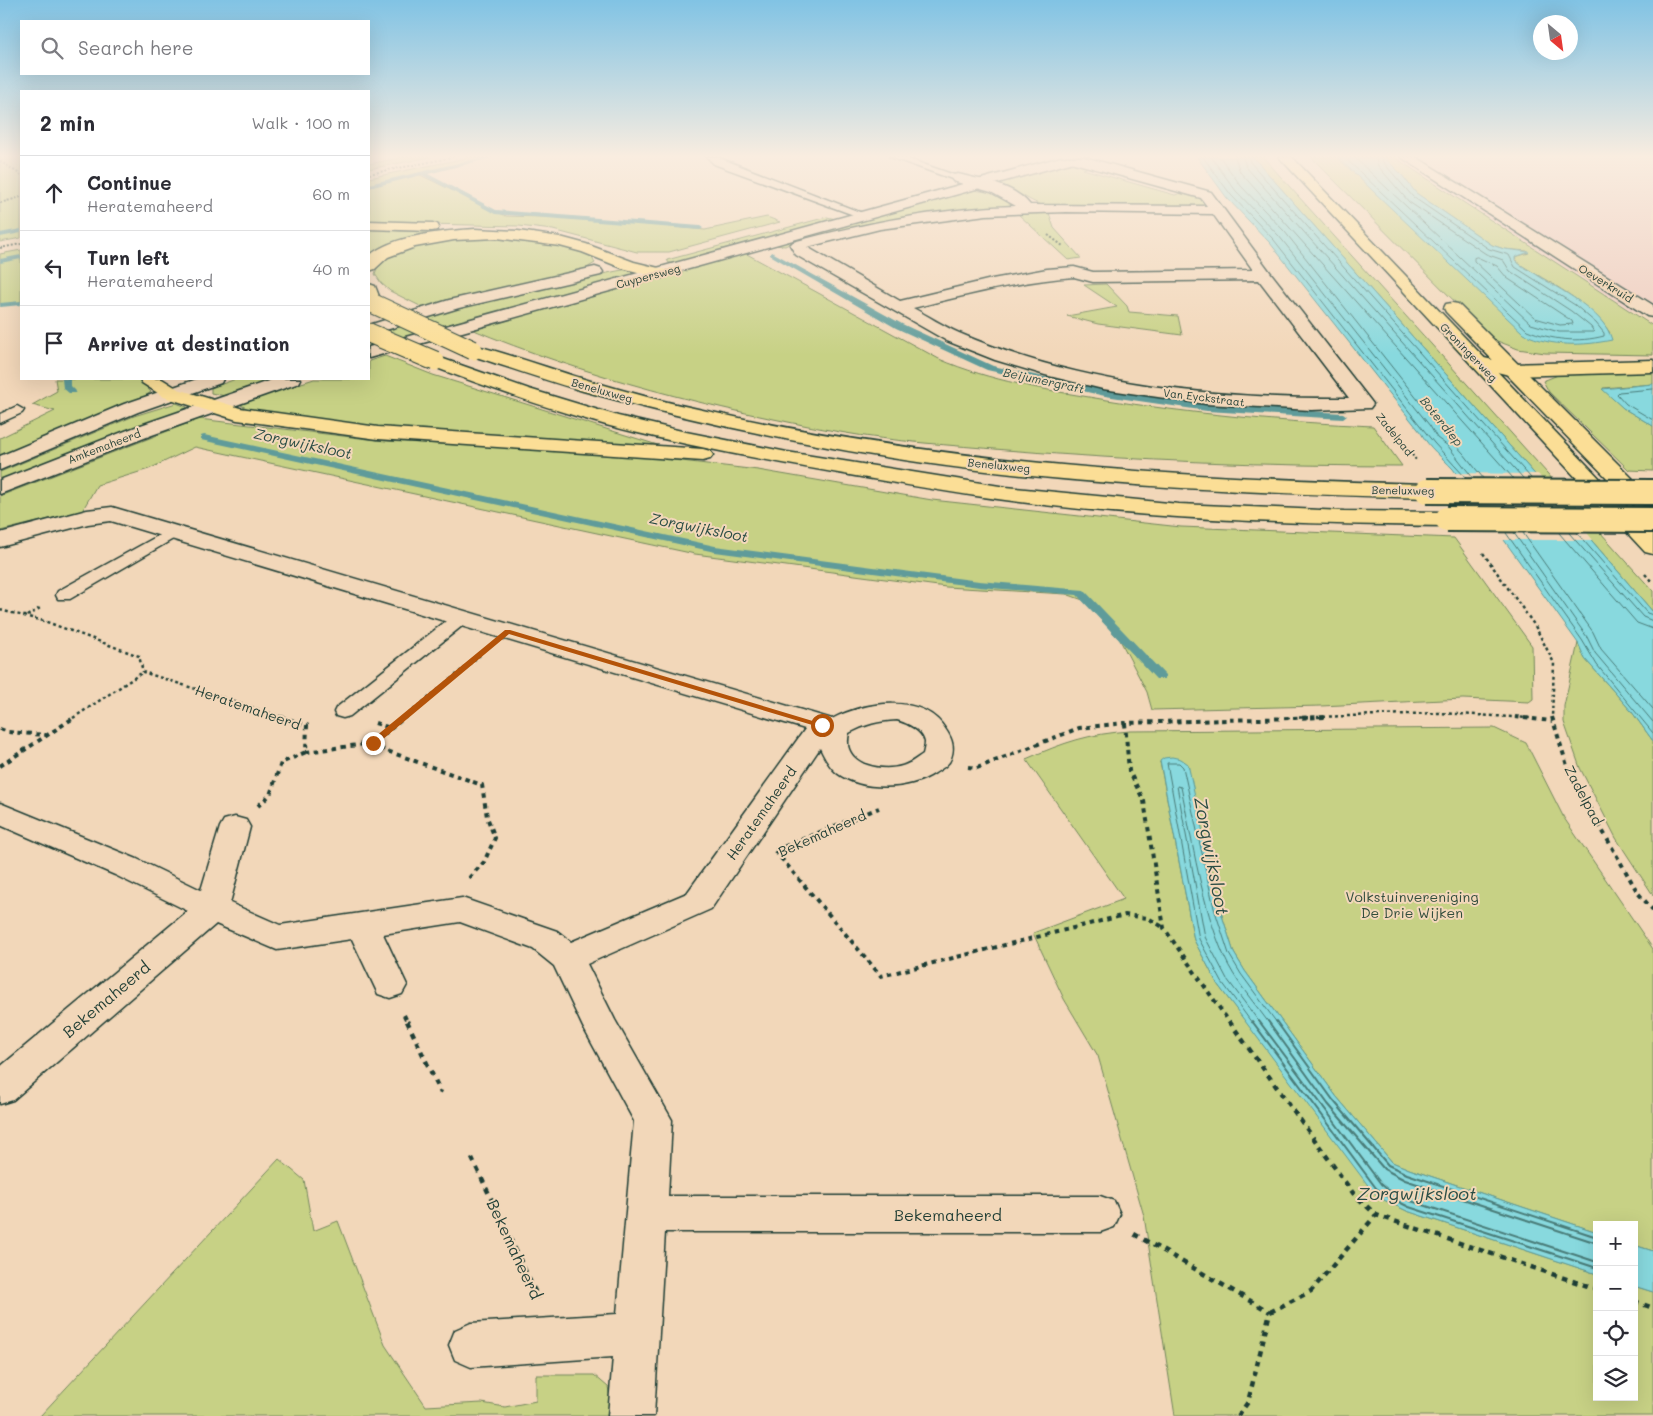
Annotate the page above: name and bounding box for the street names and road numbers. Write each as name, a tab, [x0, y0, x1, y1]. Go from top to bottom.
street label: Cuypersweg	[614, 260, 682, 292]
street label: Oeverkruid	[1576, 260, 1636, 306]
street label: Groningerweg	[1437, 319, 1501, 385]
street label: Beneluxweg	[570, 374, 634, 406]
street label: Van Eyckstraat	[1162, 385, 1246, 409]
street label: Zadelpad	[1373, 409, 1417, 459]
street label: Amkemaheerd	[65, 425, 143, 467]
street label: Beneluxweg	[967, 454, 1031, 476]
street label: Beneluxweg	[1372, 482, 1434, 498]
street label: Heratemaheerd	[193, 680, 303, 734]
street label: Heratemaheerd	[722, 762, 800, 864]
street label: Zadelpad	[1560, 762, 1608, 828]
street label: Bekemaheerd	[775, 805, 869, 861]
street label: Bekemaheerd	[58, 956, 154, 1042]
street label: Bekemaheerd	[483, 1196, 547, 1302]
street label: Bekemaheerd	[894, 1204, 1002, 1225]

